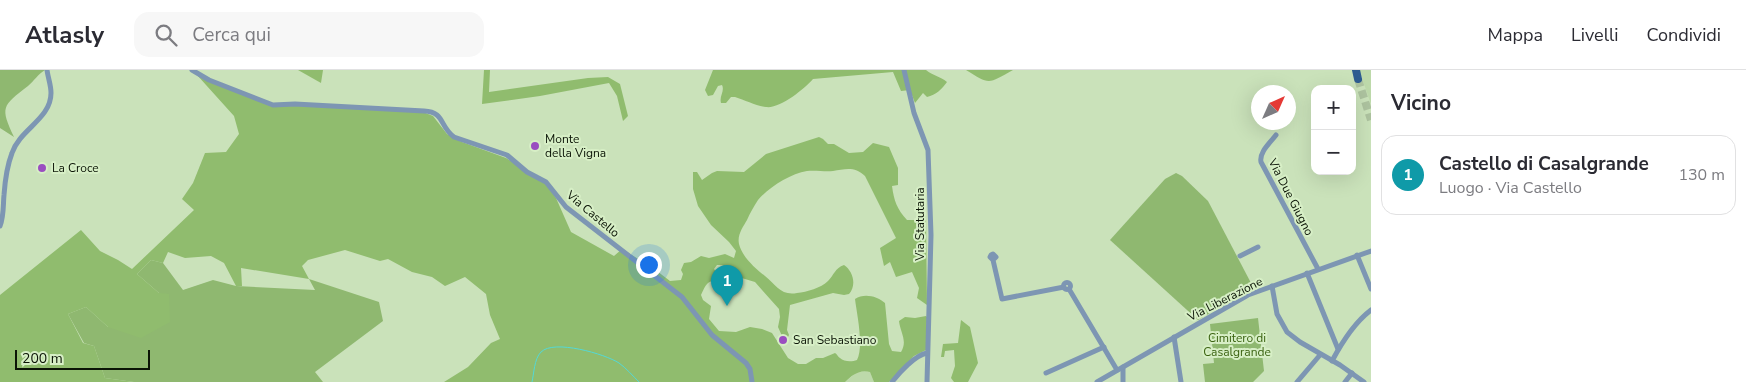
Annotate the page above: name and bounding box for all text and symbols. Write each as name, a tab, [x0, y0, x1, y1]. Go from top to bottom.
search box	[134, 12, 484, 57]
text: Atlasly	[25, 19, 104, 51]
icon: search	[152, 21, 180, 49]
text: Cerca qui	[192, 22, 271, 48]
text: Mappa	[1488, 23, 1543, 47]
text: Livelli	[1571, 23, 1618, 47]
text: Condividi	[1646, 23, 1721, 47]
north arrow	[1251, 85, 1296, 130]
map controls	[1311, 85, 1356, 175]
button: +	[1311, 85, 1356, 130]
text: Vicino	[1391, 89, 1451, 117]
button: −	[1311, 130, 1356, 175]
place label: Monte della Vigna	[545, 131, 606, 161]
marker: Monte della Vigna	[529, 140, 541, 152]
text: Castello di Casalgrande	[1439, 151, 1649, 177]
street label: Via Due Giugno	[1264, 155, 1317, 238]
place label: La Croce	[52, 160, 99, 176]
marker: La Croce	[36, 162, 48, 174]
text: 1	[1403, 164, 1413, 186]
text: 130 m	[1678, 164, 1725, 186]
text: Luogo · Via Castello	[1439, 177, 1582, 199]
street label: Via Castello	[562, 186, 623, 241]
street label: Via Statutaria	[912, 187, 928, 262]
your location	[636, 252, 662, 278]
pin: 1	[711, 265, 743, 306]
street label: Via Liberazione	[1184, 273, 1265, 325]
park label: Cimitero di Casalgrande	[1203, 330, 1271, 360]
place label: San Sebastiano	[793, 332, 877, 348]
marker: San Sebastiano	[777, 334, 789, 346]
scale bar	[15, 347, 150, 370]
text: 200 m	[22, 349, 63, 368]

